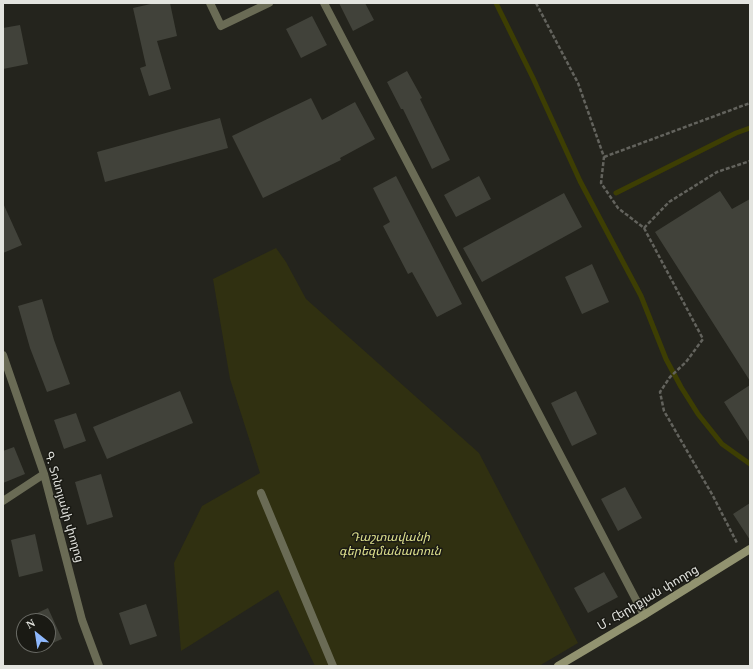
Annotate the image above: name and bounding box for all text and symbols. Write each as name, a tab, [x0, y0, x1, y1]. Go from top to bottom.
street label: Գ. Տոնոյանի փողոց	[41, 450, 87, 564]
park label: Դաշտավանի գերեզմանատուն	[339, 531, 441, 559]
street label: Մ. Հերիքյան փողոց	[595, 562, 701, 634]
north arrow	[16, 613, 56, 653]
text: N	[24, 616, 37, 631]

